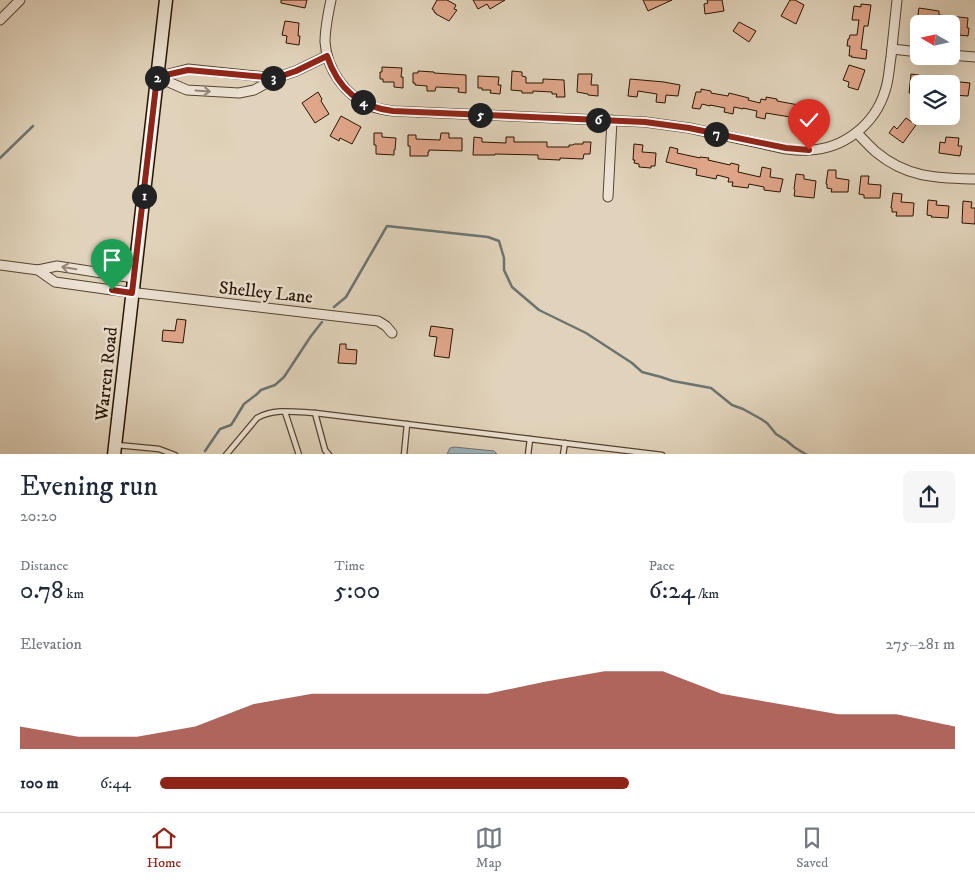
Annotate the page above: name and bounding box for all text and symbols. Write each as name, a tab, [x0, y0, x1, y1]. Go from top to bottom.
north arrow	[910, 15, 960, 65]
map controls	[910, 15, 960, 125]
pin: 2	[144, 66, 170, 90]
pin: 3	[260, 66, 286, 90]
text: 2	[154, 69, 161, 87]
text: 3	[271, 69, 276, 87]
button: layers	[910, 75, 960, 125]
one-way arrow	[195, 86, 211, 95]
pin: 4	[350, 90, 376, 114]
text: 4	[359, 93, 368, 111]
pin	[788, 99, 830, 150]
pin: 5	[468, 102, 492, 128]
text: 5	[477, 106, 484, 124]
icon: check	[795, 106, 823, 134]
pin: 6	[586, 108, 610, 132]
text: 6	[595, 111, 602, 129]
pin: 7	[704, 122, 728, 146]
text: 7	[713, 125, 720, 143]
pin: 1	[132, 184, 156, 208]
text: 1	[142, 187, 147, 205]
pin	[91, 239, 133, 290]
icon: arrive	[98, 246, 126, 274]
one-way arrow	[61, 262, 77, 272]
street label: Shelley Lane	[218, 277, 314, 309]
street label: Warren Road	[91, 326, 123, 423]
text: Evening run	[20, 469, 158, 504]
button: share	[903, 471, 955, 523]
text: 20:20	[20, 506, 57, 526]
text: Distance	[20, 557, 68, 575]
text: Time	[334, 557, 365, 575]
text: Pace	[649, 557, 675, 575]
text: 0.78	[20, 575, 64, 606]
text: 5:00	[334, 575, 380, 606]
text: 6:24	[649, 575, 695, 606]
text: km	[64, 585, 84, 603]
text: /km	[695, 585, 719, 603]
text: Elevation	[20, 634, 82, 654]
text: 275–281 m	[886, 634, 955, 654]
text: 100 m	[20, 773, 59, 793]
text: 6:44	[100, 773, 131, 793]
tab: Home	[147, 824, 181, 872]
tab: Map	[475, 824, 503, 872]
tab: Saved	[796, 824, 828, 872]

